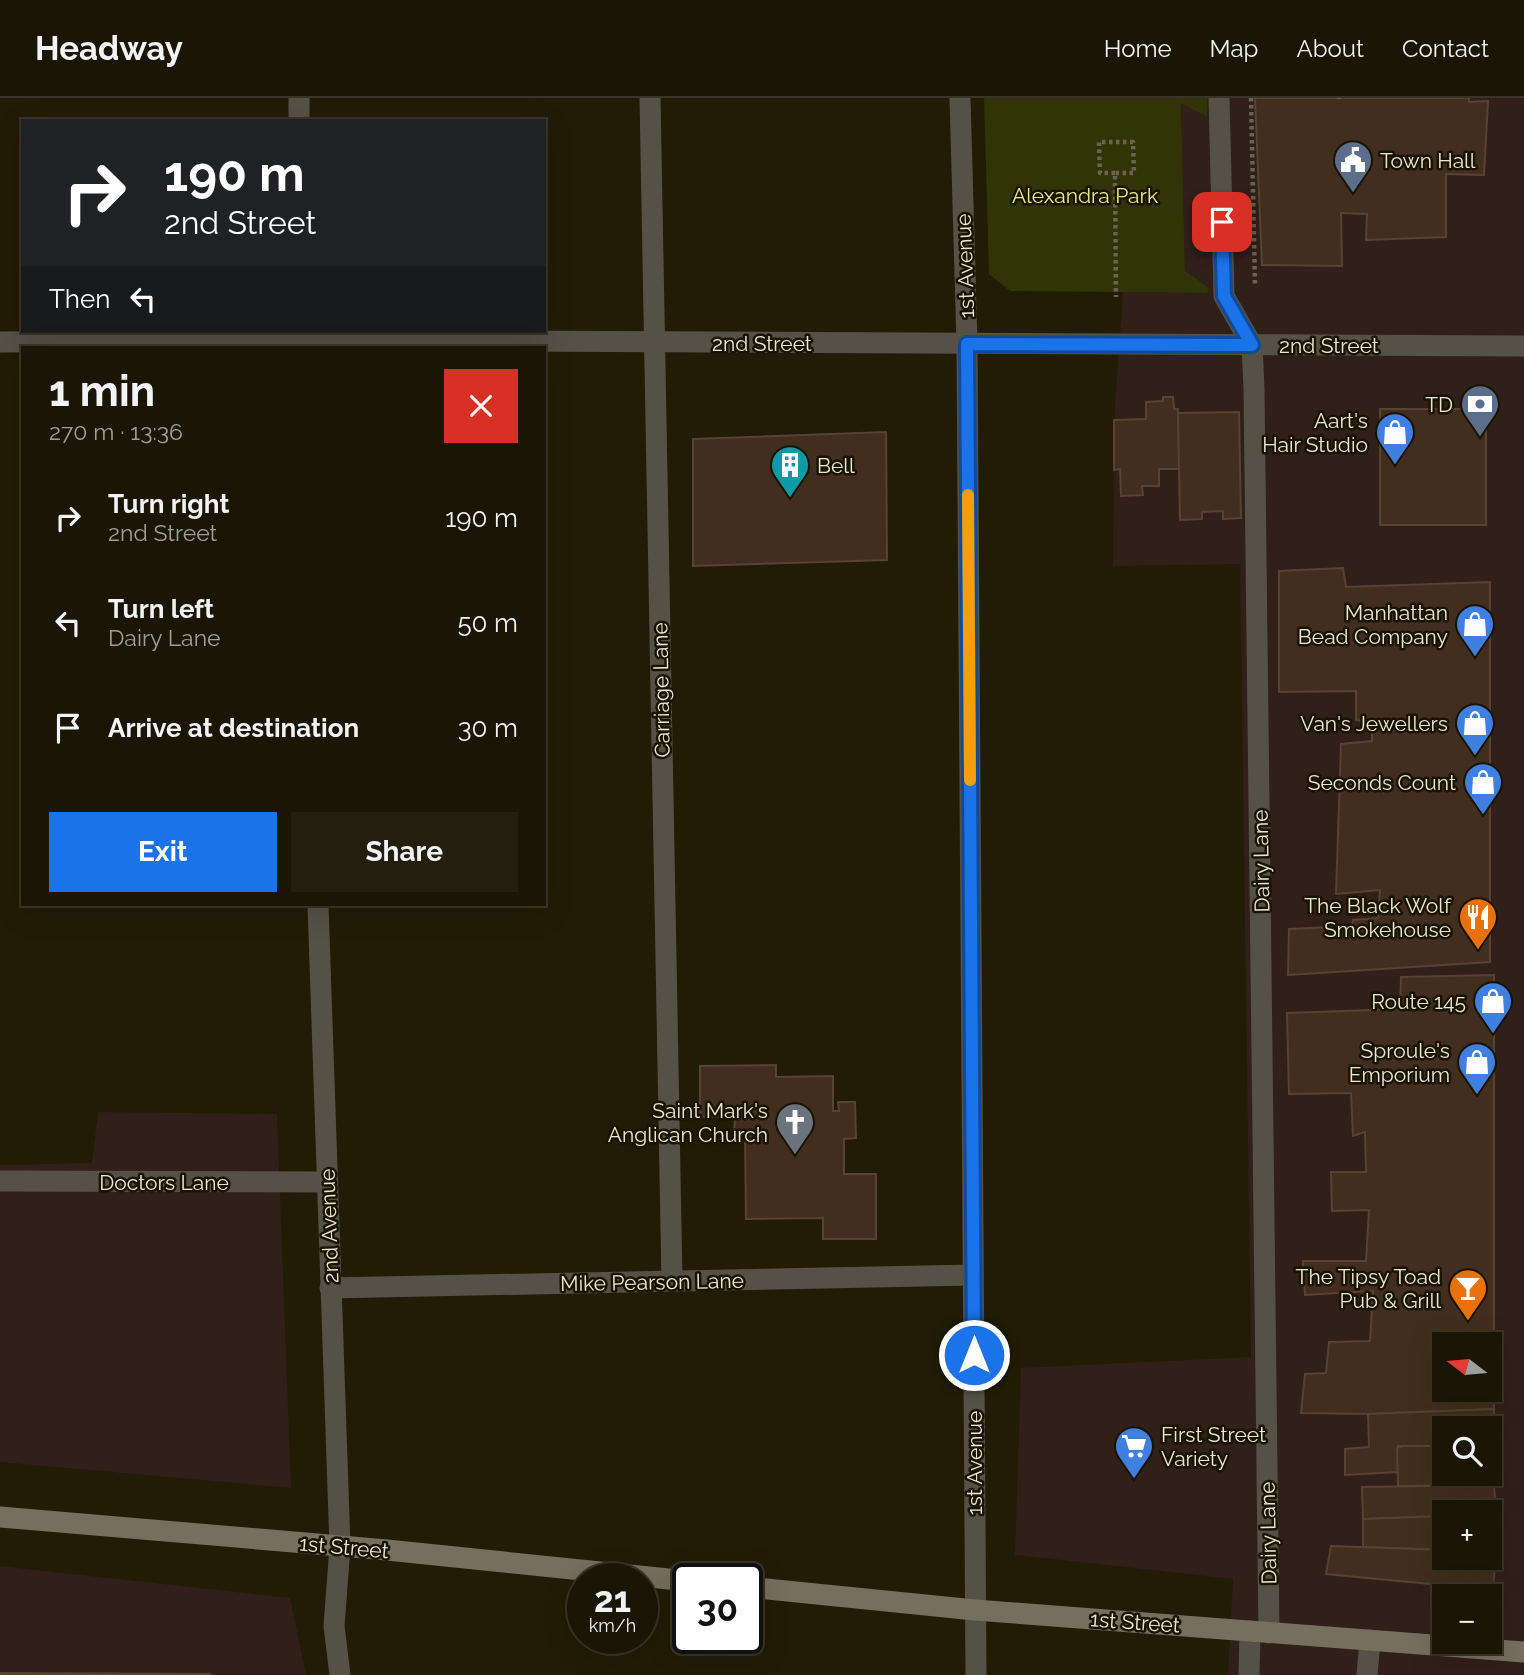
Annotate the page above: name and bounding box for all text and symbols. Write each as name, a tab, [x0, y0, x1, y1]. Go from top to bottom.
text: Headway	[35, 29, 183, 68]
text: Home	[1104, 34, 1172, 63]
text: Map	[1210, 34, 1258, 63]
text: About	[1296, 34, 1364, 63]
text: Contact	[1402, 34, 1489, 63]
public building icon: Town Hall	[1332, 139, 1374, 194]
text: 190 m	[164, 145, 305, 202]
icon: right	[49, 147, 140, 238]
place label: Town Hall	[1380, 148, 1476, 173]
park label: Alexandra Park	[1012, 183, 1158, 208]
pin	[1192, 192, 1252, 252]
icon: arrive	[1203, 203, 1241, 241]
text: 2nd Street	[164, 204, 316, 241]
street label: 1st Avenue	[951, 213, 979, 319]
icon: left	[124, 280, 162, 318]
text: Then	[49, 284, 110, 314]
street label: 2nd Street	[712, 331, 812, 356]
street label: 2nd Street	[1279, 333, 1379, 358]
text: 1 min	[49, 367, 155, 416]
button: close	[444, 369, 518, 443]
bank icon: TD	[1459, 383, 1501, 438]
place label: TD	[1425, 392, 1453, 417]
place label: Aart's Hair Studio	[1262, 408, 1368, 457]
shop icon: Aart's Hair Studio	[1374, 411, 1416, 466]
text: 270 m · 13:36	[49, 418, 183, 445]
building icon: Bell	[769, 444, 811, 499]
place label: Bell	[817, 453, 855, 478]
text: Turn right	[108, 489, 229, 519]
icon: right	[49, 499, 87, 537]
text: 190 m	[445, 503, 518, 533]
text: 2nd Street	[108, 519, 217, 546]
text: Turn left	[108, 594, 214, 624]
place label: Manhattan Bead Company	[1298, 600, 1448, 649]
shop icon: Manhattan Bead Company	[1454, 603, 1496, 658]
icon: left	[49, 604, 87, 642]
text: 50 m	[457, 608, 518, 638]
street label: Carriage Lane	[647, 622, 675, 758]
text: Dairy Lane	[108, 624, 221, 651]
shop icon: Van's Jewellers	[1454, 702, 1496, 757]
icon: arrive	[49, 709, 87, 747]
place label: Van's Jewellers	[1300, 711, 1448, 736]
text: Arrive at destination	[108, 713, 359, 743]
text: 30 m	[458, 713, 518, 743]
shop icon: Seconds Count	[1462, 761, 1504, 816]
place label: Seconds Count	[1308, 770, 1456, 795]
street label: Dairy Lane	[1248, 809, 1274, 913]
button: Exit	[49, 812, 277, 892]
button: Share	[291, 812, 518, 892]
place label: The Black Wolf Smokehouse	[1304, 893, 1452, 942]
restaurant icon: The Black Wolf Smokehouse	[1457, 896, 1499, 951]
shop icon: Route 145	[1472, 980, 1514, 1035]
place label: Route 145	[1371, 989, 1466, 1014]
place label: Sproule's Emporium	[1349, 1038, 1450, 1087]
shop icon: Sproule's Emporium	[1456, 1041, 1498, 1096]
place label: Saint Mark's Anglican Church	[608, 1098, 768, 1147]
church icon: Saint Mark's Anglican Church	[774, 1101, 816, 1156]
street label: 2nd Avenue	[315, 1168, 343, 1284]
street label: Doctors Lane	[99, 1170, 229, 1195]
place label: The Tipsy Toad Pub & Grill	[1296, 1264, 1441, 1313]
bar icon: The Tipsy Toad Pub & Grill	[1447, 1267, 1489, 1322]
street label: Mike Pearson Lane	[560, 1268, 744, 1296]
position arrow	[937, 1318, 1011, 1392]
north arrow	[1432, 1332, 1502, 1402]
map controls	[1432, 1332, 1502, 1654]
street label: 1st Avenue	[962, 1411, 987, 1515]
button: search	[1432, 1416, 1502, 1486]
place label: First Street Variety	[1161, 1422, 1266, 1471]
supermarket icon: First Street Variety	[1113, 1425, 1155, 1480]
street label: Dairy Lane	[1255, 1481, 1281, 1585]
button: +	[1432, 1500, 1502, 1570]
street label: 1st Street	[298, 1531, 390, 1563]
speed limit sign: 30	[672, 1563, 763, 1654]
text: 21	[594, 1579, 631, 1620]
button: −	[1432, 1584, 1502, 1654]
street label: 1st Street	[1089, 1606, 1181, 1638]
text: km/h	[589, 1615, 636, 1636]

